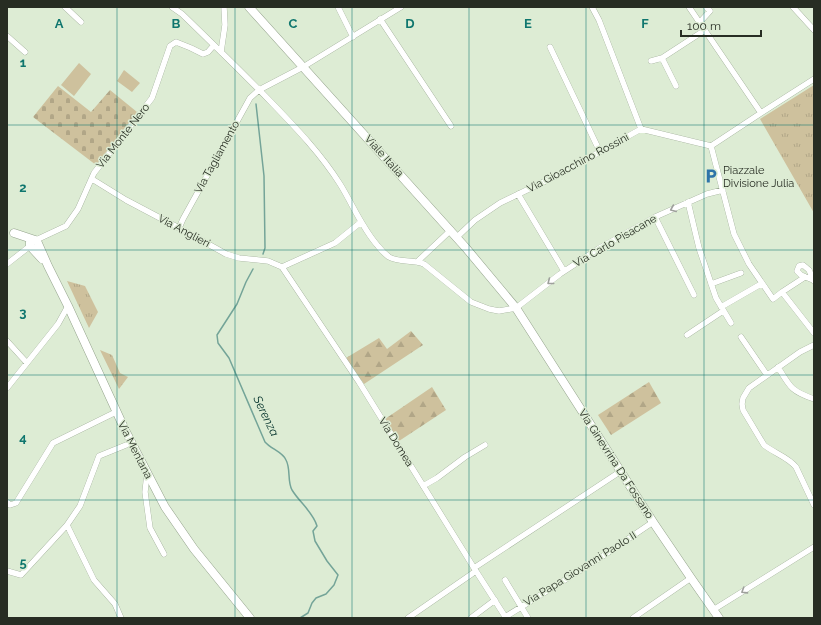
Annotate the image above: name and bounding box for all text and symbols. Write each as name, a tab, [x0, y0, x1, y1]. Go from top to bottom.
scale bar	[681, 12, 761, 38]
text: A	[55, 16, 64, 31]
text: B	[172, 16, 181, 31]
text: C	[289, 16, 298, 31]
text: D	[405, 16, 415, 31]
text: E	[524, 16, 532, 31]
text: F	[641, 16, 649, 31]
text: 100 m	[687, 19, 721, 33]
text: 1	[20, 55, 27, 70]
street label: Via Monte Nero	[94, 100, 153, 171]
street label: Via Tagliamento	[192, 118, 243, 196]
street label: Via Gioacchino Rossini	[525, 131, 631, 195]
street label: Viale Italia	[362, 132, 406, 180]
place label: Piazzale Divisione Julia	[723, 164, 794, 190]
parking icon: Piazzale Divisione Julia	[702, 167, 720, 185]
text: 2	[19, 180, 27, 195]
one-way arrow	[670, 204, 678, 212]
street label: Via Anglieri	[156, 212, 212, 250]
street label: Via Carlo Pisacane	[571, 212, 659, 270]
one-way arrow	[547, 277, 554, 284]
text: 3	[19, 305, 27, 320]
water label: Serenza	[250, 393, 282, 438]
street label: Via Ginevrina Da Fossano	[576, 407, 657, 522]
street label: Via Domea	[376, 415, 416, 469]
street label: Via Mentana	[115, 419, 155, 481]
text: 4	[19, 430, 27, 445]
street label: Via Papa Giovanni Paolo II	[521, 529, 639, 609]
text: 5	[19, 555, 27, 570]
one-way arrow	[741, 586, 748, 594]

